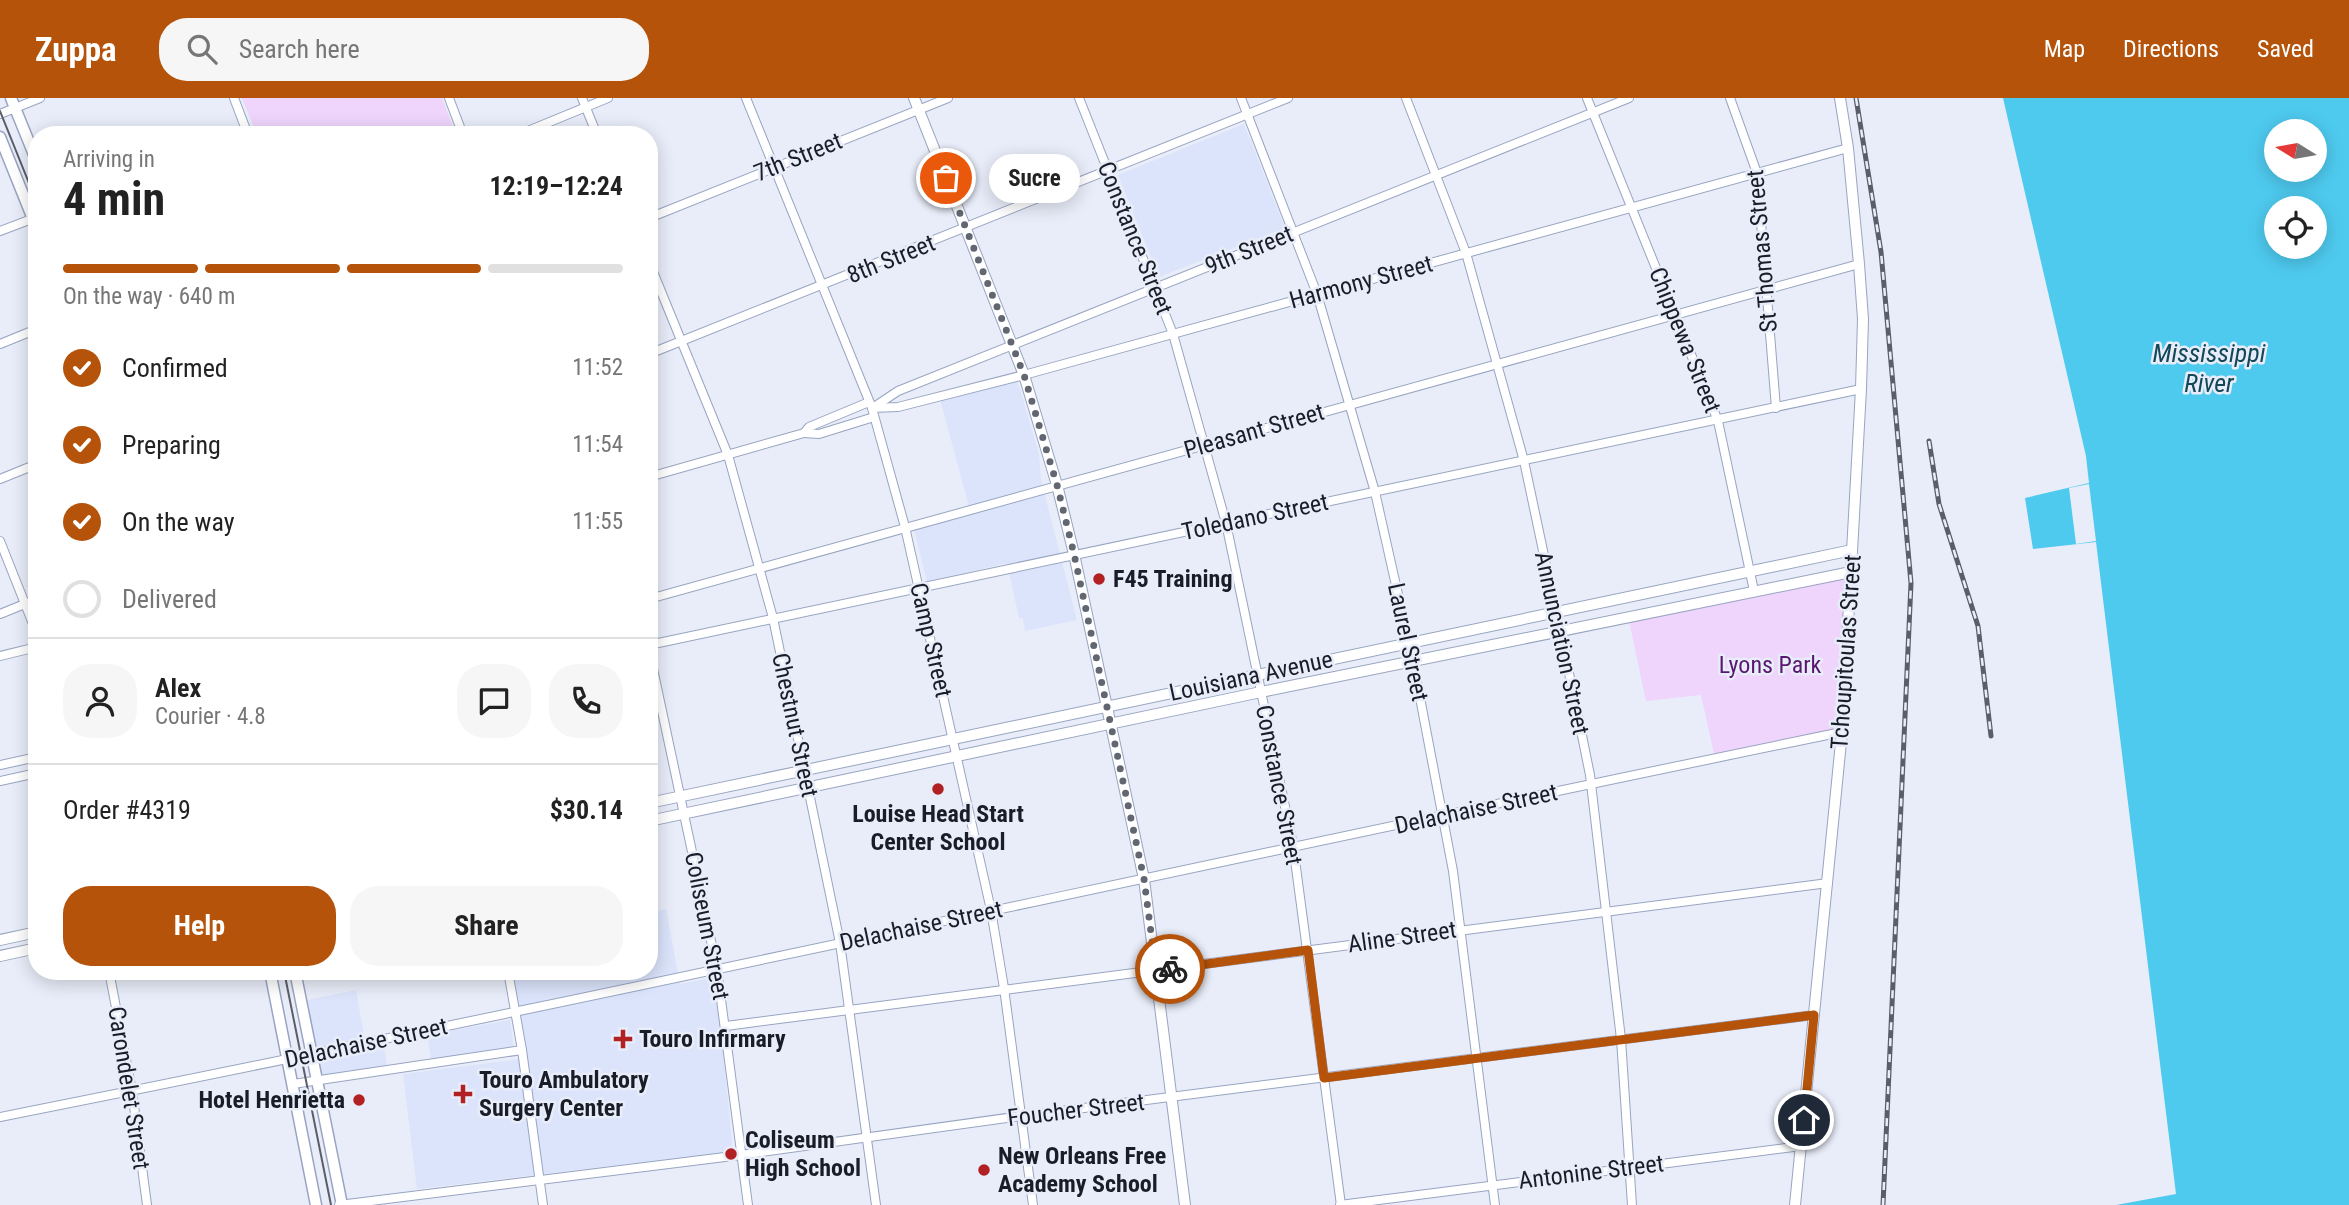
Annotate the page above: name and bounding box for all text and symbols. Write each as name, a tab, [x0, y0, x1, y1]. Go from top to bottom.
search box	[159, 18, 649, 81]
text: Zuppa	[35, 30, 117, 69]
icon: search	[183, 30, 221, 68]
text: Search here	[239, 34, 360, 64]
text: Map	[2044, 35, 2085, 63]
text: Directions	[2123, 35, 2219, 63]
text: Saved	[2257, 35, 2314, 63]
north arrow	[2264, 119, 2328, 182]
map controls	[2264, 119, 2327, 259]
street label: 7th Street	[750, 127, 846, 187]
text: Arriving in	[63, 146, 155, 173]
pin	[916, 148, 976, 208]
callout: Sucre	[988, 154, 1079, 202]
street label: Constance Street	[1092, 157, 1178, 319]
icon: bag	[927, 159, 965, 197]
text: Sucre	[1008, 165, 1061, 192]
street label: St Thomas Street	[1741, 169, 1783, 333]
text: 12:19–12:24	[489, 171, 623, 201]
text: 4 min	[63, 172, 165, 226]
button: locate	[2264, 196, 2327, 259]
street label: 9th Street	[1201, 220, 1297, 280]
street label: 8th Street	[843, 229, 939, 289]
street label: Harmony Street	[1286, 249, 1436, 315]
street label: Chippewa Street	[1643, 263, 1727, 417]
text: On the way · 640 m	[63, 283, 235, 310]
water label: Mississippi River	[2152, 338, 2266, 398]
icon: check	[63, 349, 101, 387]
text: Confirmed	[122, 353, 228, 383]
text: 11:52	[572, 354, 623, 381]
street label: Pleasant Street	[1181, 398, 1327, 464]
icon: check	[63, 426, 101, 464]
text: Preparing	[122, 430, 221, 460]
text: 11:54	[572, 431, 623, 458]
street label: Toledano Street	[1179, 488, 1331, 546]
icon: check	[63, 503, 101, 541]
text: On the way	[122, 507, 235, 537]
text: 11:55	[572, 508, 623, 535]
street label: Annunciation Street	[1529, 549, 1595, 737]
street label: Tchoupitoulas Street	[1825, 554, 1867, 750]
place label: F45 Training	[1113, 565, 1232, 593]
marker: F45 Training	[1091, 571, 1107, 587]
street label: Camp Street	[904, 580, 958, 700]
street label: Laurel Street	[1382, 580, 1434, 704]
text: Delivered	[122, 584, 217, 614]
street label: Louisiana Avenue	[1167, 645, 1335, 707]
street label: Chestnut Street	[766, 650, 824, 800]
park label: Lyons Park	[1719, 651, 1821, 679]
button: person	[63, 664, 137, 738]
button: chat	[457, 664, 531, 738]
button: phone	[549, 664, 623, 738]
text: Alex	[155, 673, 201, 703]
text: Courier · 4.8	[155, 703, 266, 730]
street label: Constance Street	[1250, 703, 1308, 867]
street label: Delachaise Street	[1392, 778, 1560, 840]
marker: Louise Head Start Center School	[930, 781, 946, 797]
text: Order #4319	[63, 795, 191, 825]
text: $30.14	[550, 795, 623, 825]
place label: Louise Head Start Center School	[852, 800, 1024, 856]
street label: Coliseum Street	[679, 850, 735, 1002]
button: Help	[63, 886, 336, 966]
button: Share	[350, 886, 623, 966]
street label: Delachaise Street	[837, 895, 1005, 957]
street label: Aline Street	[1346, 916, 1458, 958]
courier	[1135, 934, 1205, 1004]
icon: bike	[1151, 950, 1189, 988]
street label: Carondelet Street	[102, 1005, 156, 1171]
street label: Delachaise Street	[282, 1012, 450, 1074]
place label: Touro Infirmary	[639, 1025, 786, 1053]
marker: Touro Infirmary	[613, 1029, 633, 1049]
place label: Touro Ambulatory Surgery Center	[479, 1066, 649, 1122]
marker: Touro Ambulatory Surgery Center	[453, 1084, 473, 1104]
place label: Hotel Henrietta	[198, 1086, 345, 1114]
street label: Foucher Street	[1006, 1088, 1146, 1132]
pin	[1774, 1090, 1834, 1150]
marker: Hotel Henrietta	[351, 1092, 367, 1108]
icon: home	[1785, 1101, 1823, 1139]
place label: Coliseum High School	[745, 1126, 861, 1182]
place label: New Orleans Free Academy School	[998, 1142, 1166, 1198]
marker: Coliseum High School	[723, 1146, 739, 1162]
street label: Antonine Street	[1517, 1149, 1665, 1195]
marker: New Orleans Free Academy School	[976, 1162, 992, 1178]

